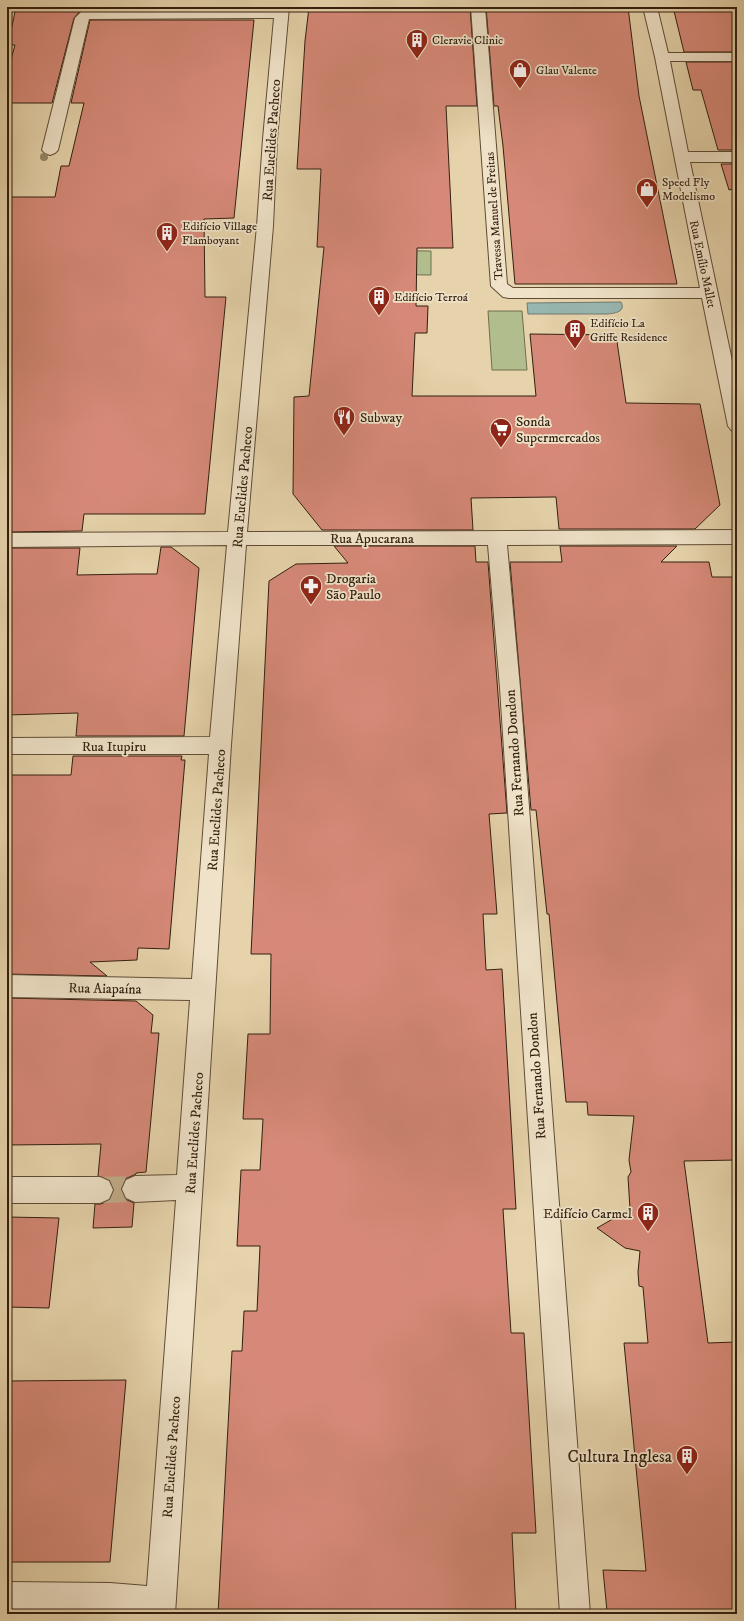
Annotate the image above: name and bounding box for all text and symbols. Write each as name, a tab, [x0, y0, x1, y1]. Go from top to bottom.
building icon: Cleravie Clinic	[404, 27, 430, 60]
place label: Cleravie Clinic	[432, 33, 503, 48]
shop icon: Glau Valente	[507, 57, 533, 90]
place label: Glau Valente	[536, 63, 597, 78]
street label: Rua Euclides Pacheco	[259, 78, 285, 202]
street label: Travessa Manuel de Freitas	[483, 151, 506, 280]
place label: Speed Fly Modelismo	[662, 175, 715, 204]
shop icon: Speed Fly Modelismo	[634, 176, 660, 209]
place label: Edifício Village Flamboyant	[182, 219, 257, 248]
street label: Rua Emílio Mallet	[686, 219, 719, 309]
building icon: Edifício Village Flamboyant	[154, 220, 180, 253]
building icon: Edifício Terroá	[366, 284, 392, 317]
place label: Edifício Terroá	[394, 290, 469, 305]
place label: Edifício La Griffe Residence	[590, 316, 668, 345]
building icon: Edifício La Griffe Residence	[562, 317, 588, 350]
restaurant icon: Subway	[331, 404, 357, 437]
place label: Subway	[360, 409, 402, 427]
place label: Sonda Supermercados	[516, 413, 600, 447]
supermarket icon: Sonda Supermercados	[488, 416, 514, 449]
street label: Rua Euclides Pacheco	[229, 425, 257, 549]
street label: Rua Apucarana	[330, 530, 414, 548]
place label: Drogaria São Paulo	[326, 570, 381, 604]
pharmacy icon: Drogaria São Paulo	[298, 573, 324, 606]
street label: Rua Fernando Dondon	[502, 688, 528, 817]
street label: Rua Itupiru	[82, 738, 146, 756]
street label: Rua Euclides Pacheco	[204, 748, 230, 872]
street label: Rua Aiapaína	[68, 979, 142, 999]
street label: Rua Fernando Dondon	[524, 1011, 550, 1140]
street label: Rua Euclides Pacheco	[182, 1071, 208, 1195]
building icon: Edifício Carmel	[635, 1200, 661, 1233]
place label: Edifício Carmel	[543, 1205, 633, 1223]
street label: Rua Euclides Pacheco	[159, 1395, 185, 1519]
building icon: Cultura Inglesa	[674, 1443, 700, 1476]
place label: Cultura Inglesa	[567, 1446, 673, 1468]

